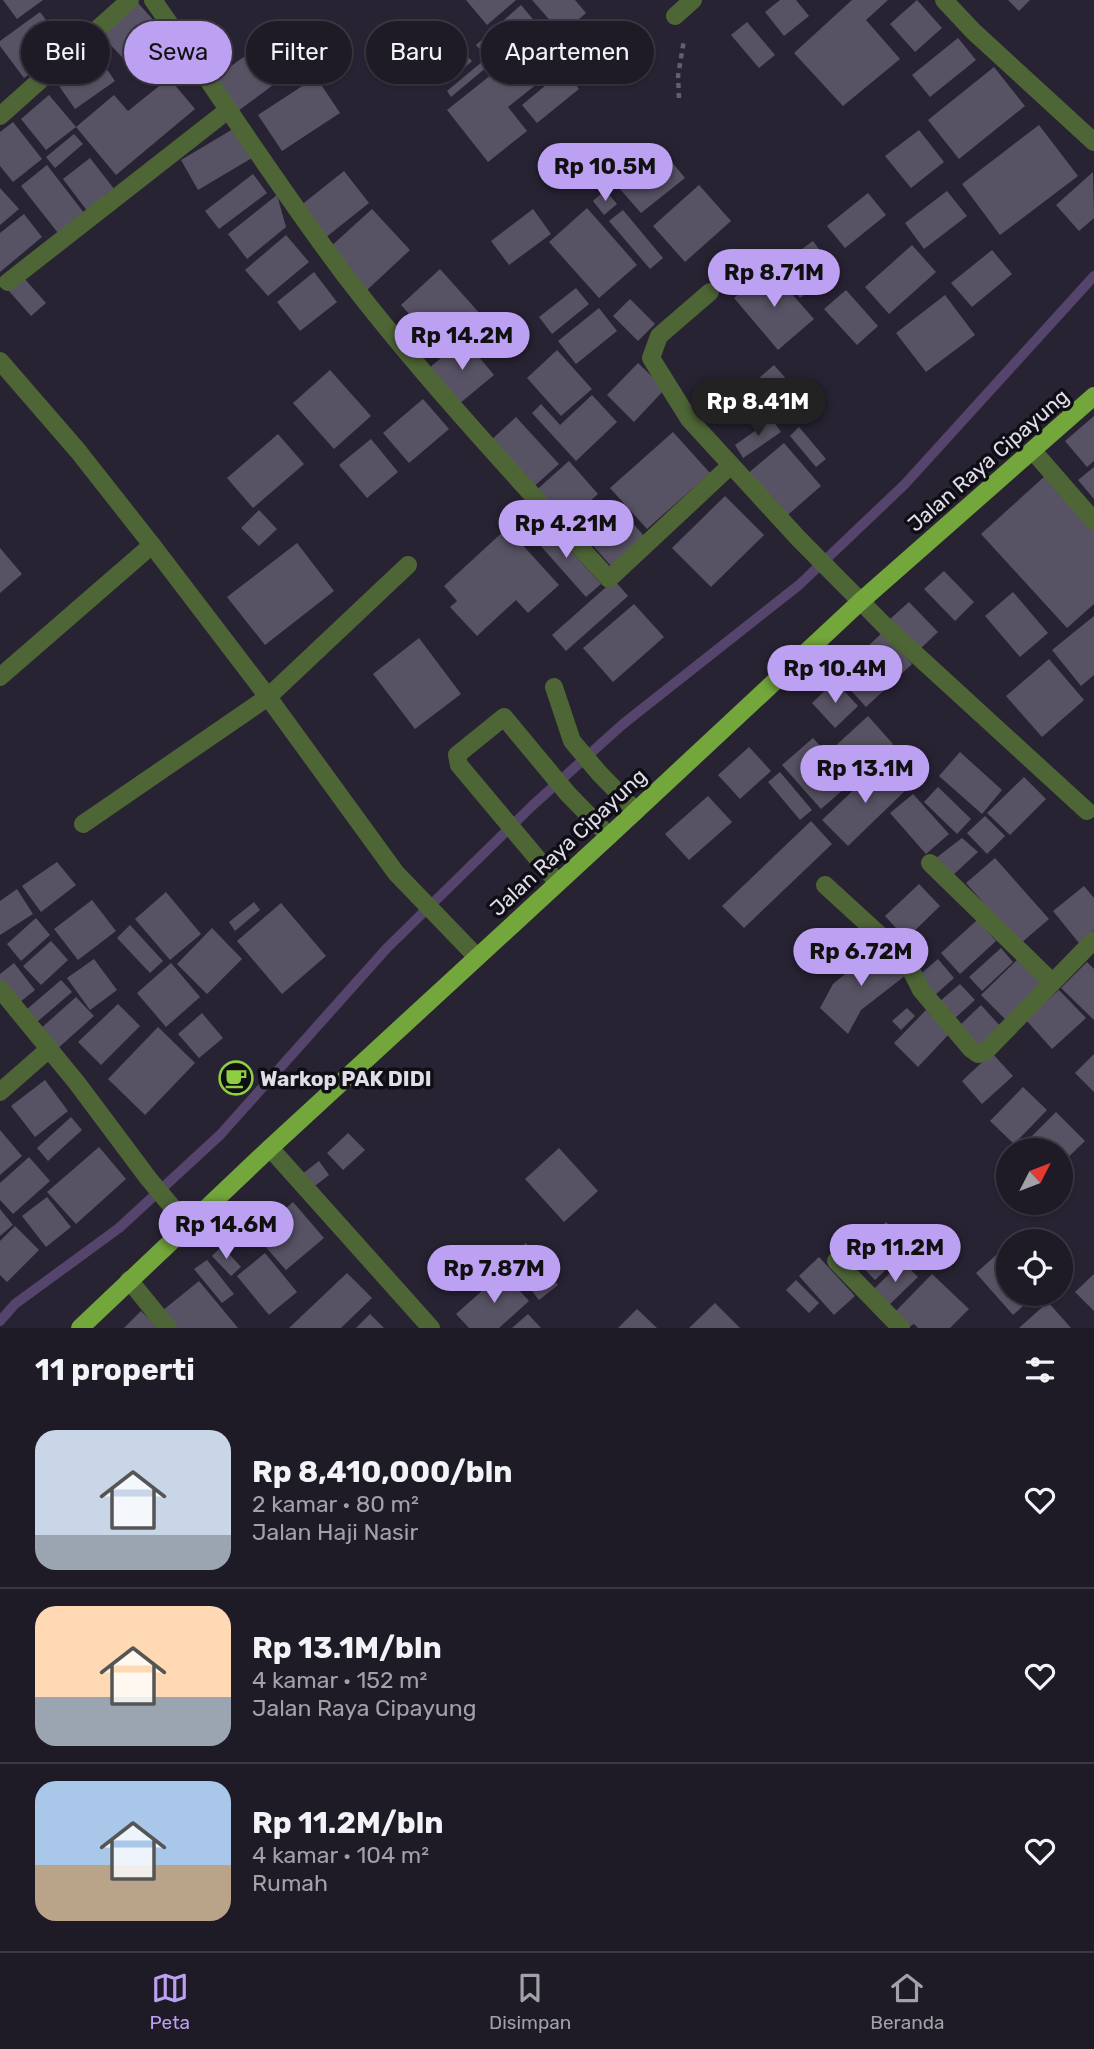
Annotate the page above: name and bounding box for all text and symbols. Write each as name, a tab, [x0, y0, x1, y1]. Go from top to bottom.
chip: Beli	[21, 21, 110, 84]
chip: Sewa	[124, 21, 232, 84]
chip: Filter	[246, 21, 352, 84]
chip: Baru	[366, 21, 467, 84]
chip: Apartemen	[481, 21, 654, 84]
pin: Rp 10.5M	[533, 144, 677, 203]
text: Rp 10.5M	[554, 152, 656, 180]
pin: Rp 8.71M	[702, 250, 846, 309]
text: Rp 8.71M	[724, 258, 824, 286]
pin: Rp 14.2M	[390, 312, 534, 372]
text: Rp 14.2M	[411, 321, 513, 349]
pin: Rp 8.41M	[686, 378, 830, 438]
street label: Jalan Raya Cipayung	[902, 383, 1074, 537]
text: Rp 8.41M	[707, 387, 809, 415]
pin: Rp 4.21M	[494, 500, 638, 560]
text: Rp 4.21M	[515, 509, 617, 537]
pin: Rp 10.4M	[763, 646, 907, 705]
text: Rp 10.4M	[783, 654, 887, 682]
pin: Rp 13.1M	[793, 746, 937, 805]
text: Rp 13.1M	[816, 754, 914, 782]
street label: Jalan Raya Cipayung	[485, 763, 651, 921]
pin: Rp 6.72M	[789, 928, 933, 988]
text: Rp 6.72M	[809, 937, 913, 965]
cafe icon: Warkop PAK DIDI	[217, 1059, 255, 1097]
place label: Warkop PAK DIDI	[260, 1066, 432, 1091]
north arrow	[996, 1138, 1073, 1214]
map controls	[996, 1138, 1073, 1306]
pin: Rp 14.6M	[154, 1202, 298, 1261]
text: Rp 14.6M	[175, 1210, 277, 1238]
pin: Rp 11.2M	[823, 1224, 967, 1284]
button: locate	[996, 1229, 1073, 1306]
text: Rp 11.2M	[846, 1233, 944, 1261]
pin: Rp 7.87M	[422, 1246, 566, 1305]
text: Rp 7.87M	[443, 1254, 545, 1282]
icon: filters	[1021, 1351, 1059, 1389]
text: 11 properti	[35, 1352, 195, 1388]
text: Rp 8,410,000/bln	[252, 1454, 513, 1490]
icon: home	[91, 1458, 175, 1542]
icon: heart	[1021, 1481, 1059, 1519]
text: 2 kamar · 80 m²	[252, 1490, 419, 1518]
text: Jalan Haji Nasir	[252, 1518, 418, 1546]
text: Rp 13.1M/bln	[252, 1630, 442, 1666]
icon: home	[91, 1634, 175, 1718]
icon: heart	[1021, 1657, 1059, 1695]
text: 4 kamar · 152 m²	[252, 1666, 427, 1694]
text: Jalan Raya Cipayung	[252, 1694, 476, 1722]
text: Rp 11.2M/bln	[252, 1805, 444, 1841]
icon: home	[91, 1809, 175, 1893]
icon: heart	[1021, 1832, 1059, 1870]
text: 4 kamar · 104 m²	[252, 1841, 429, 1869]
text: Rumah	[252, 1869, 328, 1897]
tab: Peta	[150, 1969, 190, 2034]
tab: Disimpan	[489, 1969, 571, 2034]
tab: Beranda	[870, 1969, 944, 2034]

